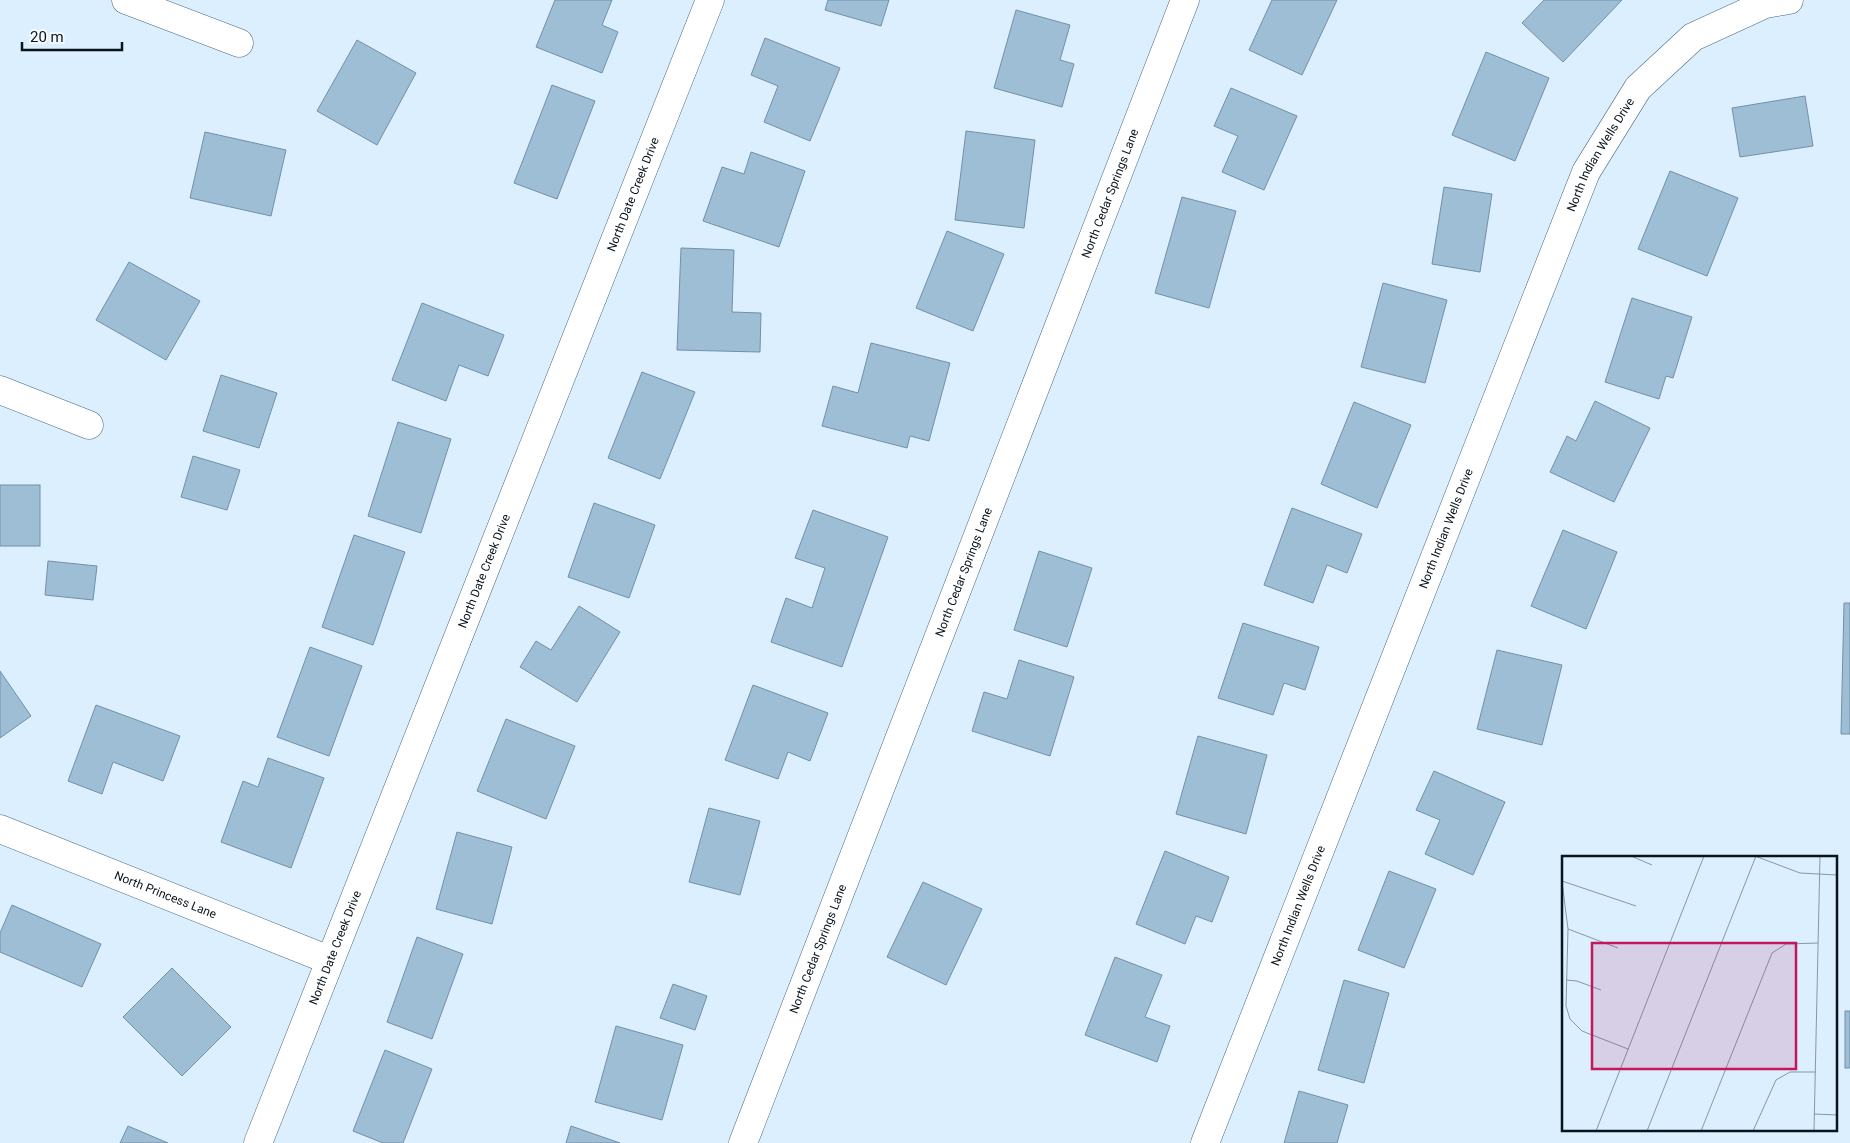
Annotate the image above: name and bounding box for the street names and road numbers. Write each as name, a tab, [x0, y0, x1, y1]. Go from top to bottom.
street label: North Indian Wells Drive	[1564, 95, 1637, 214]
street label: North Cedar Springs Lane	[1079, 127, 1141, 260]
street label: North Date Creek Drive	[604, 135, 662, 254]
street label: North Indian Wells Drive	[1416, 466, 1476, 591]
street label: North Cedar Springs Lane	[932, 506, 995, 639]
street label: North Date Creek Drive	[455, 512, 513, 630]
street label: North Indian Wells Drive	[1268, 844, 1328, 968]
street label: North Princess Lane	[112, 868, 218, 921]
street label: North Cedar Springs Lane	[787, 882, 849, 1016]
street label: North Date Creek Drive	[306, 889, 364, 1007]

